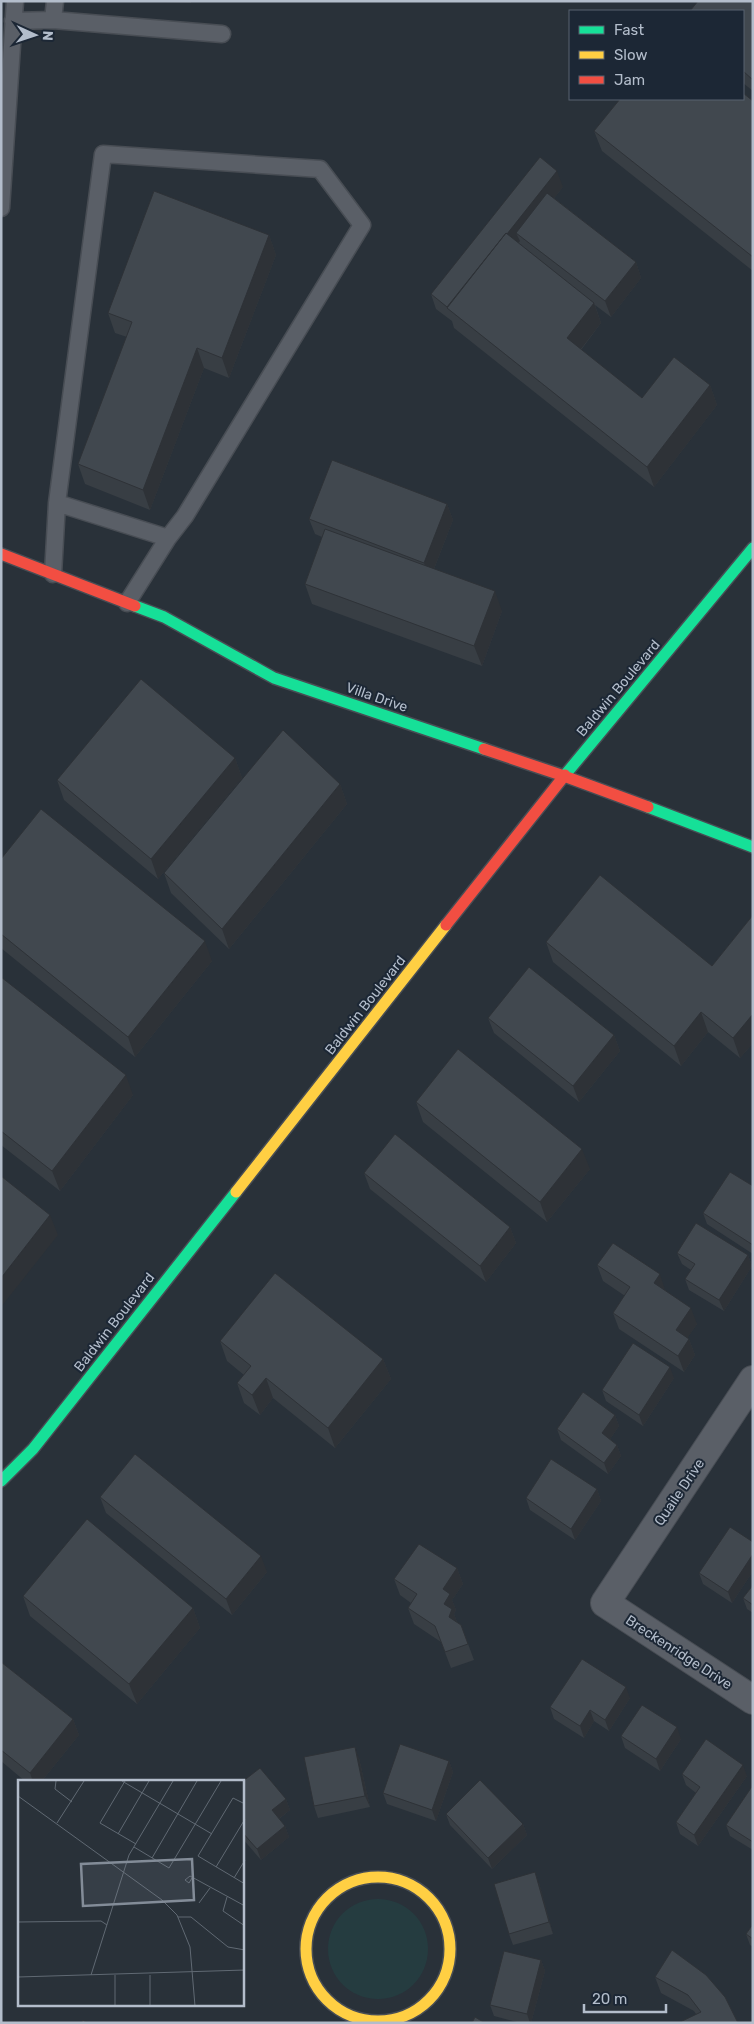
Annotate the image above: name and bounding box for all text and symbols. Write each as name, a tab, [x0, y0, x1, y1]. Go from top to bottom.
north arrow	[10, 10, 60, 60]
legend	[569, 10, 744, 100]
text: Fast	[614, 21, 644, 39]
text: N	[39, 30, 56, 41]
text: Slow	[614, 46, 647, 64]
text: Jam	[614, 71, 645, 89]
street label: Baldwin Boulevard	[573, 637, 664, 740]
street label: Villa Drive	[344, 679, 410, 716]
street label: Baldwin Boulevard	[321, 952, 409, 1058]
street label: Baldwin Boulevard	[70, 1269, 158, 1375]
street label: Quaile Drive	[651, 1455, 708, 1529]
street label: Breckenridge Drive	[622, 1612, 735, 1693]
inset map	[18, 1780, 244, 2006]
scale bar	[584, 1982, 666, 2014]
text: 20 m	[592, 1990, 627, 2008]

